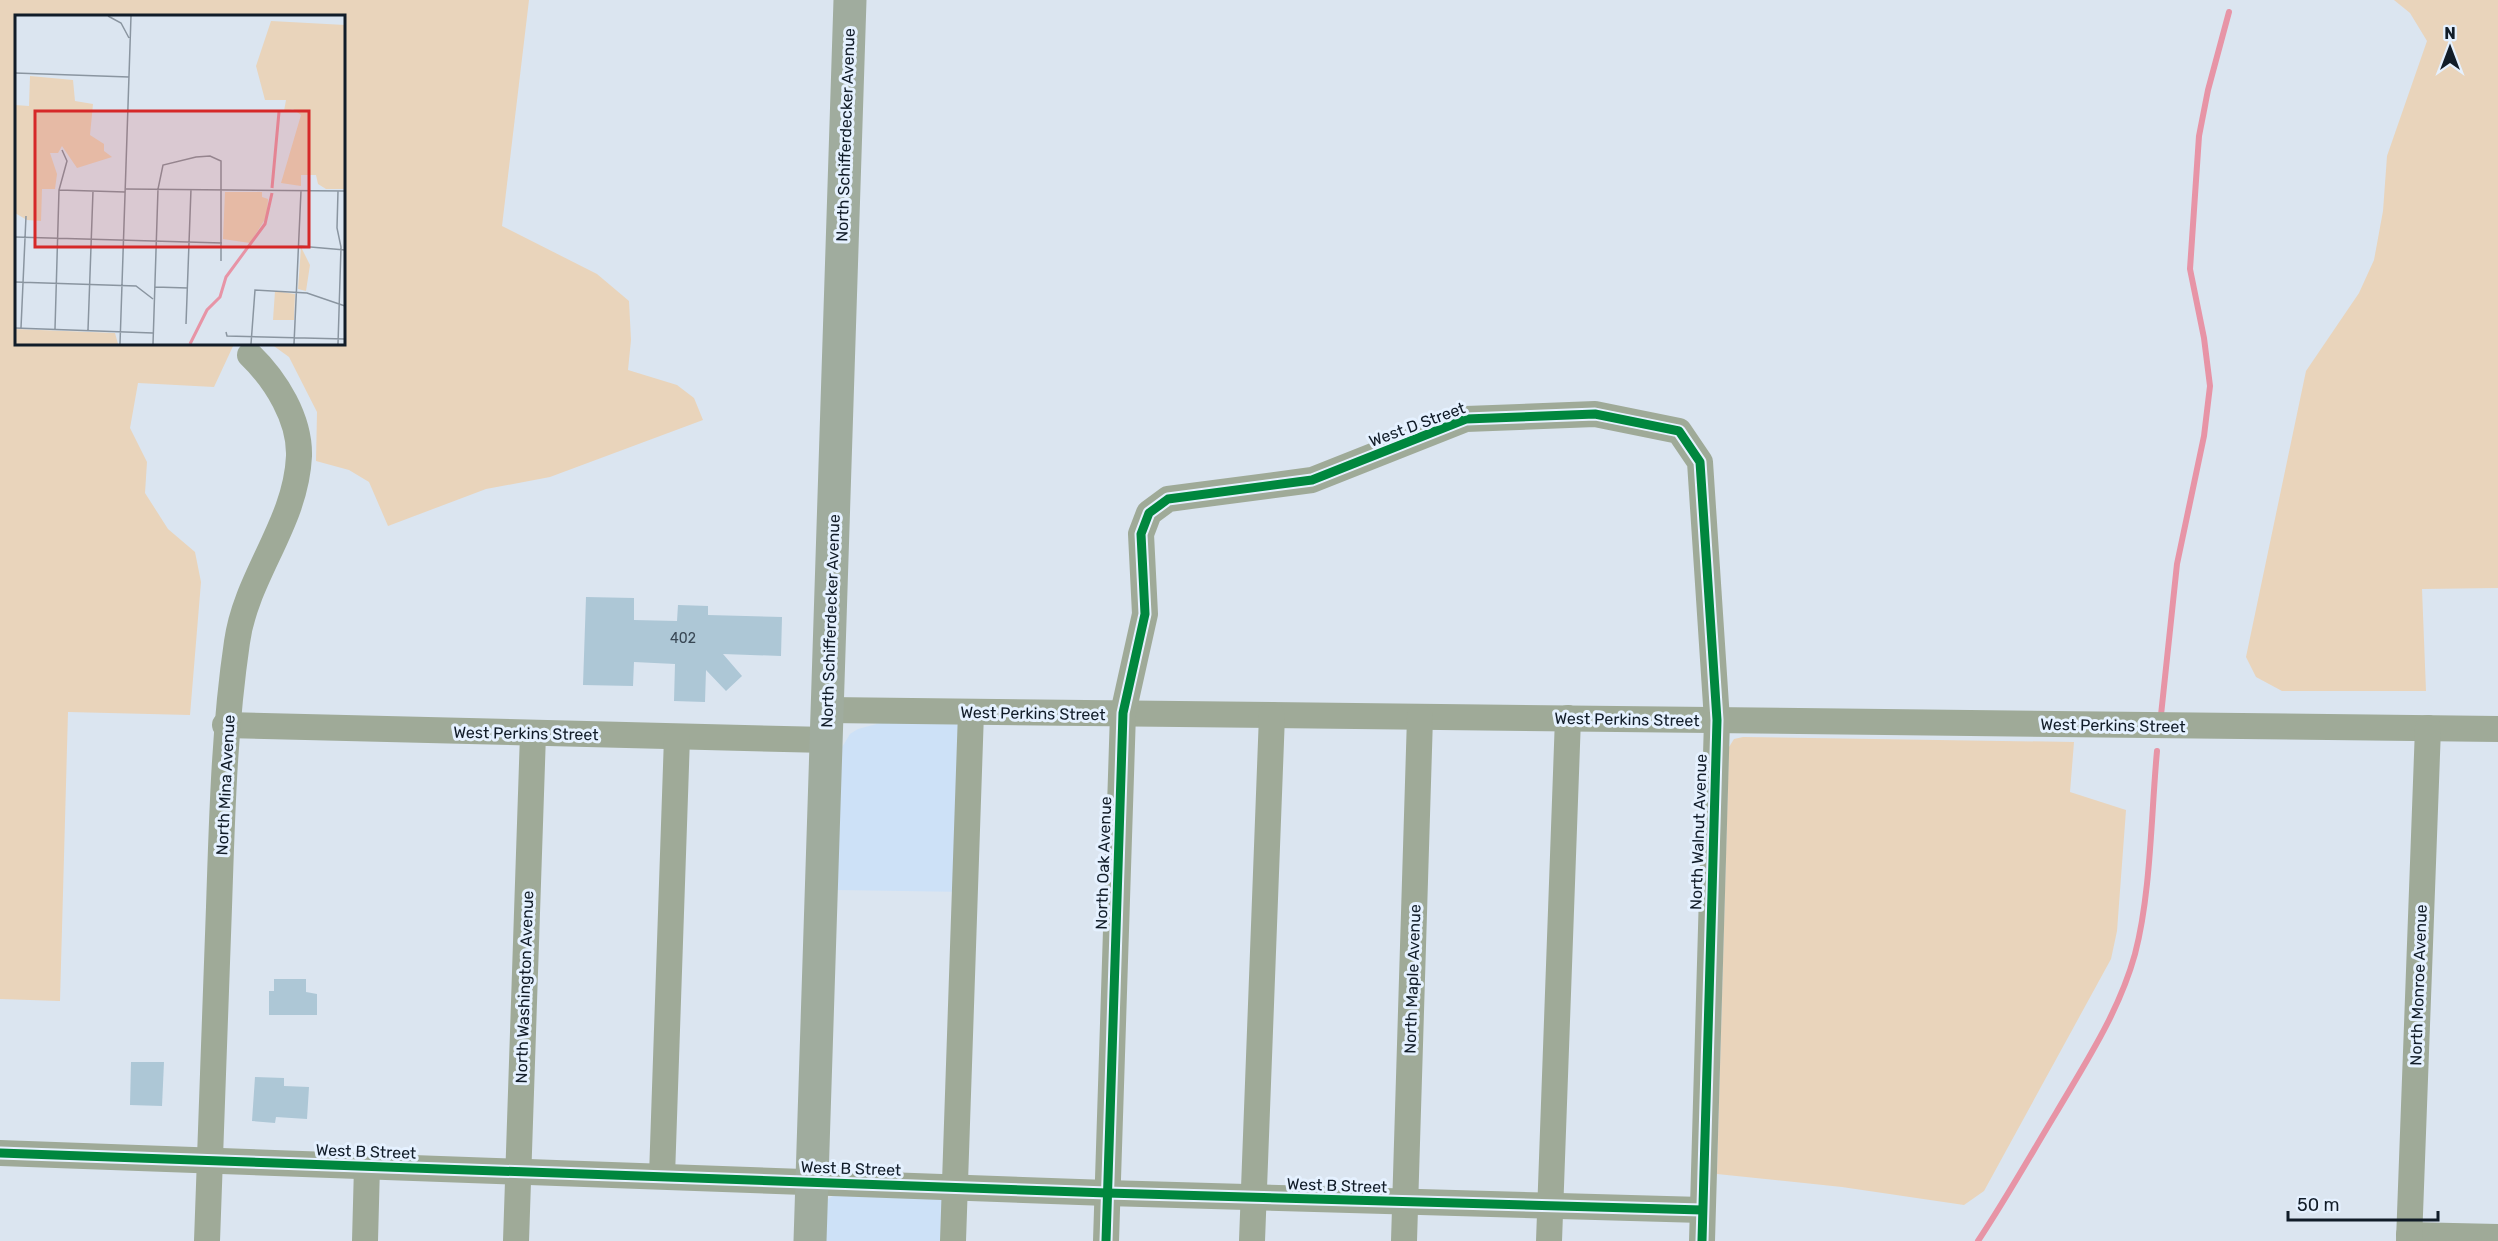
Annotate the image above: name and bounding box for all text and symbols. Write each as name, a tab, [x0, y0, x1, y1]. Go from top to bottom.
inset map	[15, 15, 345, 345]
north arrow	[2420, 18, 2480, 78]
text: N	[2444, 24, 2456, 43]
street label: North Schifferdecker Avenue	[832, 28, 859, 242]
street label: West D Street	[1366, 398, 1468, 451]
street label: North Schifferdecker Avenue	[817, 514, 844, 728]
house number: 402	[670, 630, 696, 647]
street label: West Perkins Street	[960, 703, 1106, 724]
street label: West Perkins Street	[1554, 709, 1700, 730]
street label: North Mina Avenue	[212, 714, 239, 856]
street label: West Perkins Street	[2040, 715, 2186, 736]
street label: West Perkins Street	[453, 723, 599, 744]
street label: North Walnut Avenue	[1686, 754, 1711, 910]
street label: North Oak Avenue	[1092, 796, 1115, 930]
street label: North Washington Avenue	[512, 890, 537, 1084]
street label: North Maple Avenue	[1400, 904, 1425, 1054]
street label: North Monroe Avenue	[2406, 904, 2431, 1066]
street label: West B Street	[315, 1140, 417, 1163]
street label: West B Street	[800, 1157, 902, 1180]
street label: West B Street	[1286, 1174, 1388, 1197]
scale bar	[2288, 1184, 2438, 1222]
text: 50 m	[2297, 1194, 2340, 1216]

